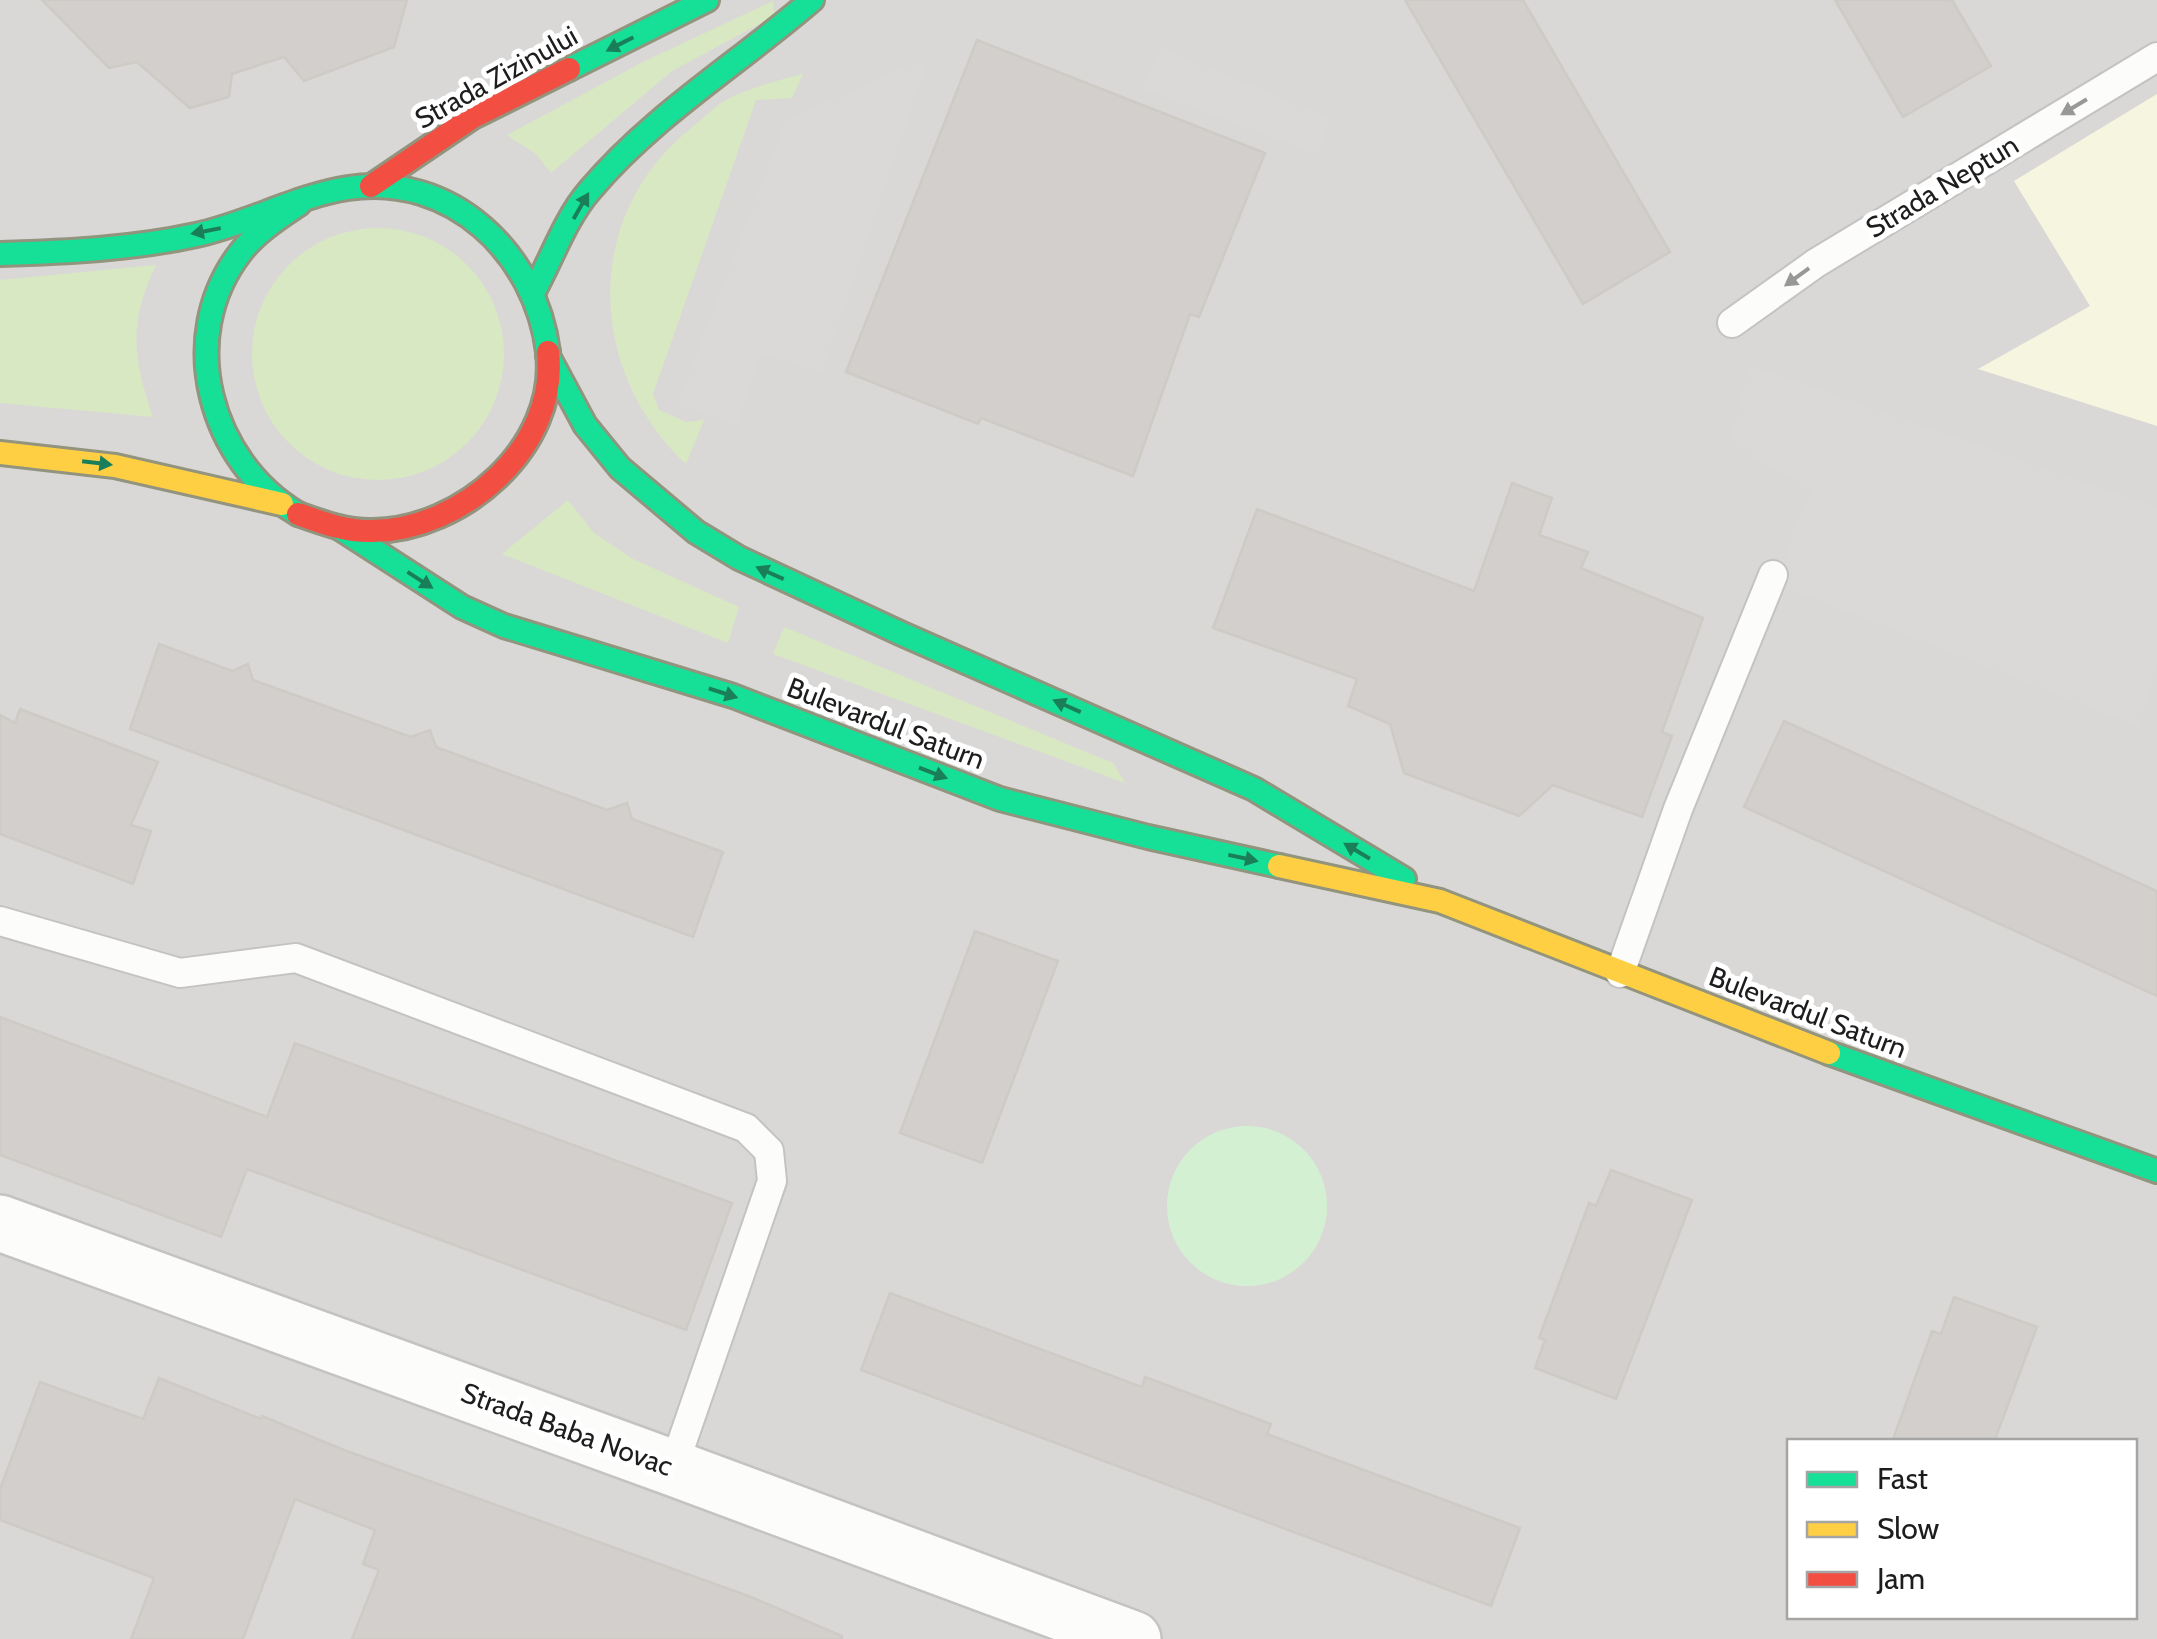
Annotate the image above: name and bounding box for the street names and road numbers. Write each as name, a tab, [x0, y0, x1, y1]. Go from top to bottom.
street label: Strada Zizinului	[409, 18, 583, 136]
street label: Strada Neptun	[1860, 127, 2024, 245]
street label: Bulevardul Saturn	[782, 670, 990, 776]
street label: Bulevardul Saturn	[1704, 959, 1912, 1065]
street label: Strada Baba Novac	[457, 1375, 677, 1483]

